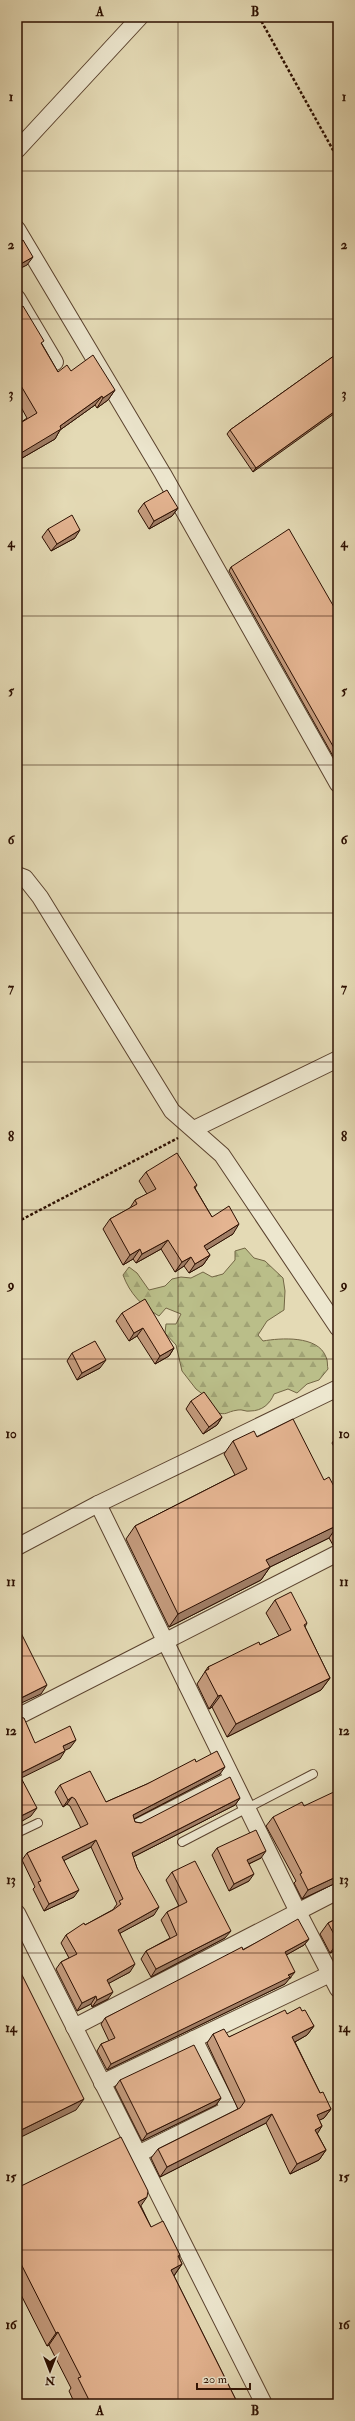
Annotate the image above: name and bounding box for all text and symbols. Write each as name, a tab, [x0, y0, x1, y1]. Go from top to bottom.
text: A	[95, 4, 105, 20]
text: B	[251, 4, 259, 20]
text: 1	[9, 89, 14, 105]
text: 1	[342, 89, 347, 105]
text: 2	[8, 237, 15, 253]
text: 2	[341, 237, 348, 253]
text: 3	[9, 386, 14, 402]
text: 3	[342, 386, 347, 402]
text: 4	[6, 535, 15, 551]
text: 4	[339, 535, 348, 551]
text: 5	[8, 683, 14, 699]
text: 5	[341, 683, 347, 699]
text: 6	[8, 832, 16, 848]
text: 6	[341, 832, 349, 848]
text: 7	[8, 980, 15, 996]
text: 7	[341, 980, 348, 996]
text: 8	[8, 1129, 14, 1145]
text: 8	[341, 1129, 347, 1145]
text: 9	[6, 1277, 15, 1293]
text: 9	[339, 1277, 348, 1293]
text: 10	[5, 1426, 17, 1442]
text: 10	[338, 1426, 350, 1442]
text: 11	[6, 1574, 16, 1590]
text: 11	[339, 1574, 349, 1590]
text: 12	[5, 1723, 17, 1739]
text: 12	[338, 1723, 350, 1739]
text: 13	[6, 1872, 16, 1888]
text: 13	[339, 1872, 349, 1888]
text: 14	[5, 2020, 18, 2036]
text: 14	[338, 2020, 351, 2036]
text: 15	[6, 2169, 16, 2185]
text: 15	[339, 2169, 349, 2185]
text: 16	[5, 2317, 18, 2333]
text: 16	[338, 2317, 351, 2333]
north arrow	[30, 2351, 70, 2391]
scale bar	[197, 2365, 250, 2391]
text: 20 m	[203, 2372, 228, 2387]
text: N	[44, 2374, 56, 2387]
text: A	[95, 2403, 105, 2419]
text: B	[251, 2403, 259, 2419]

